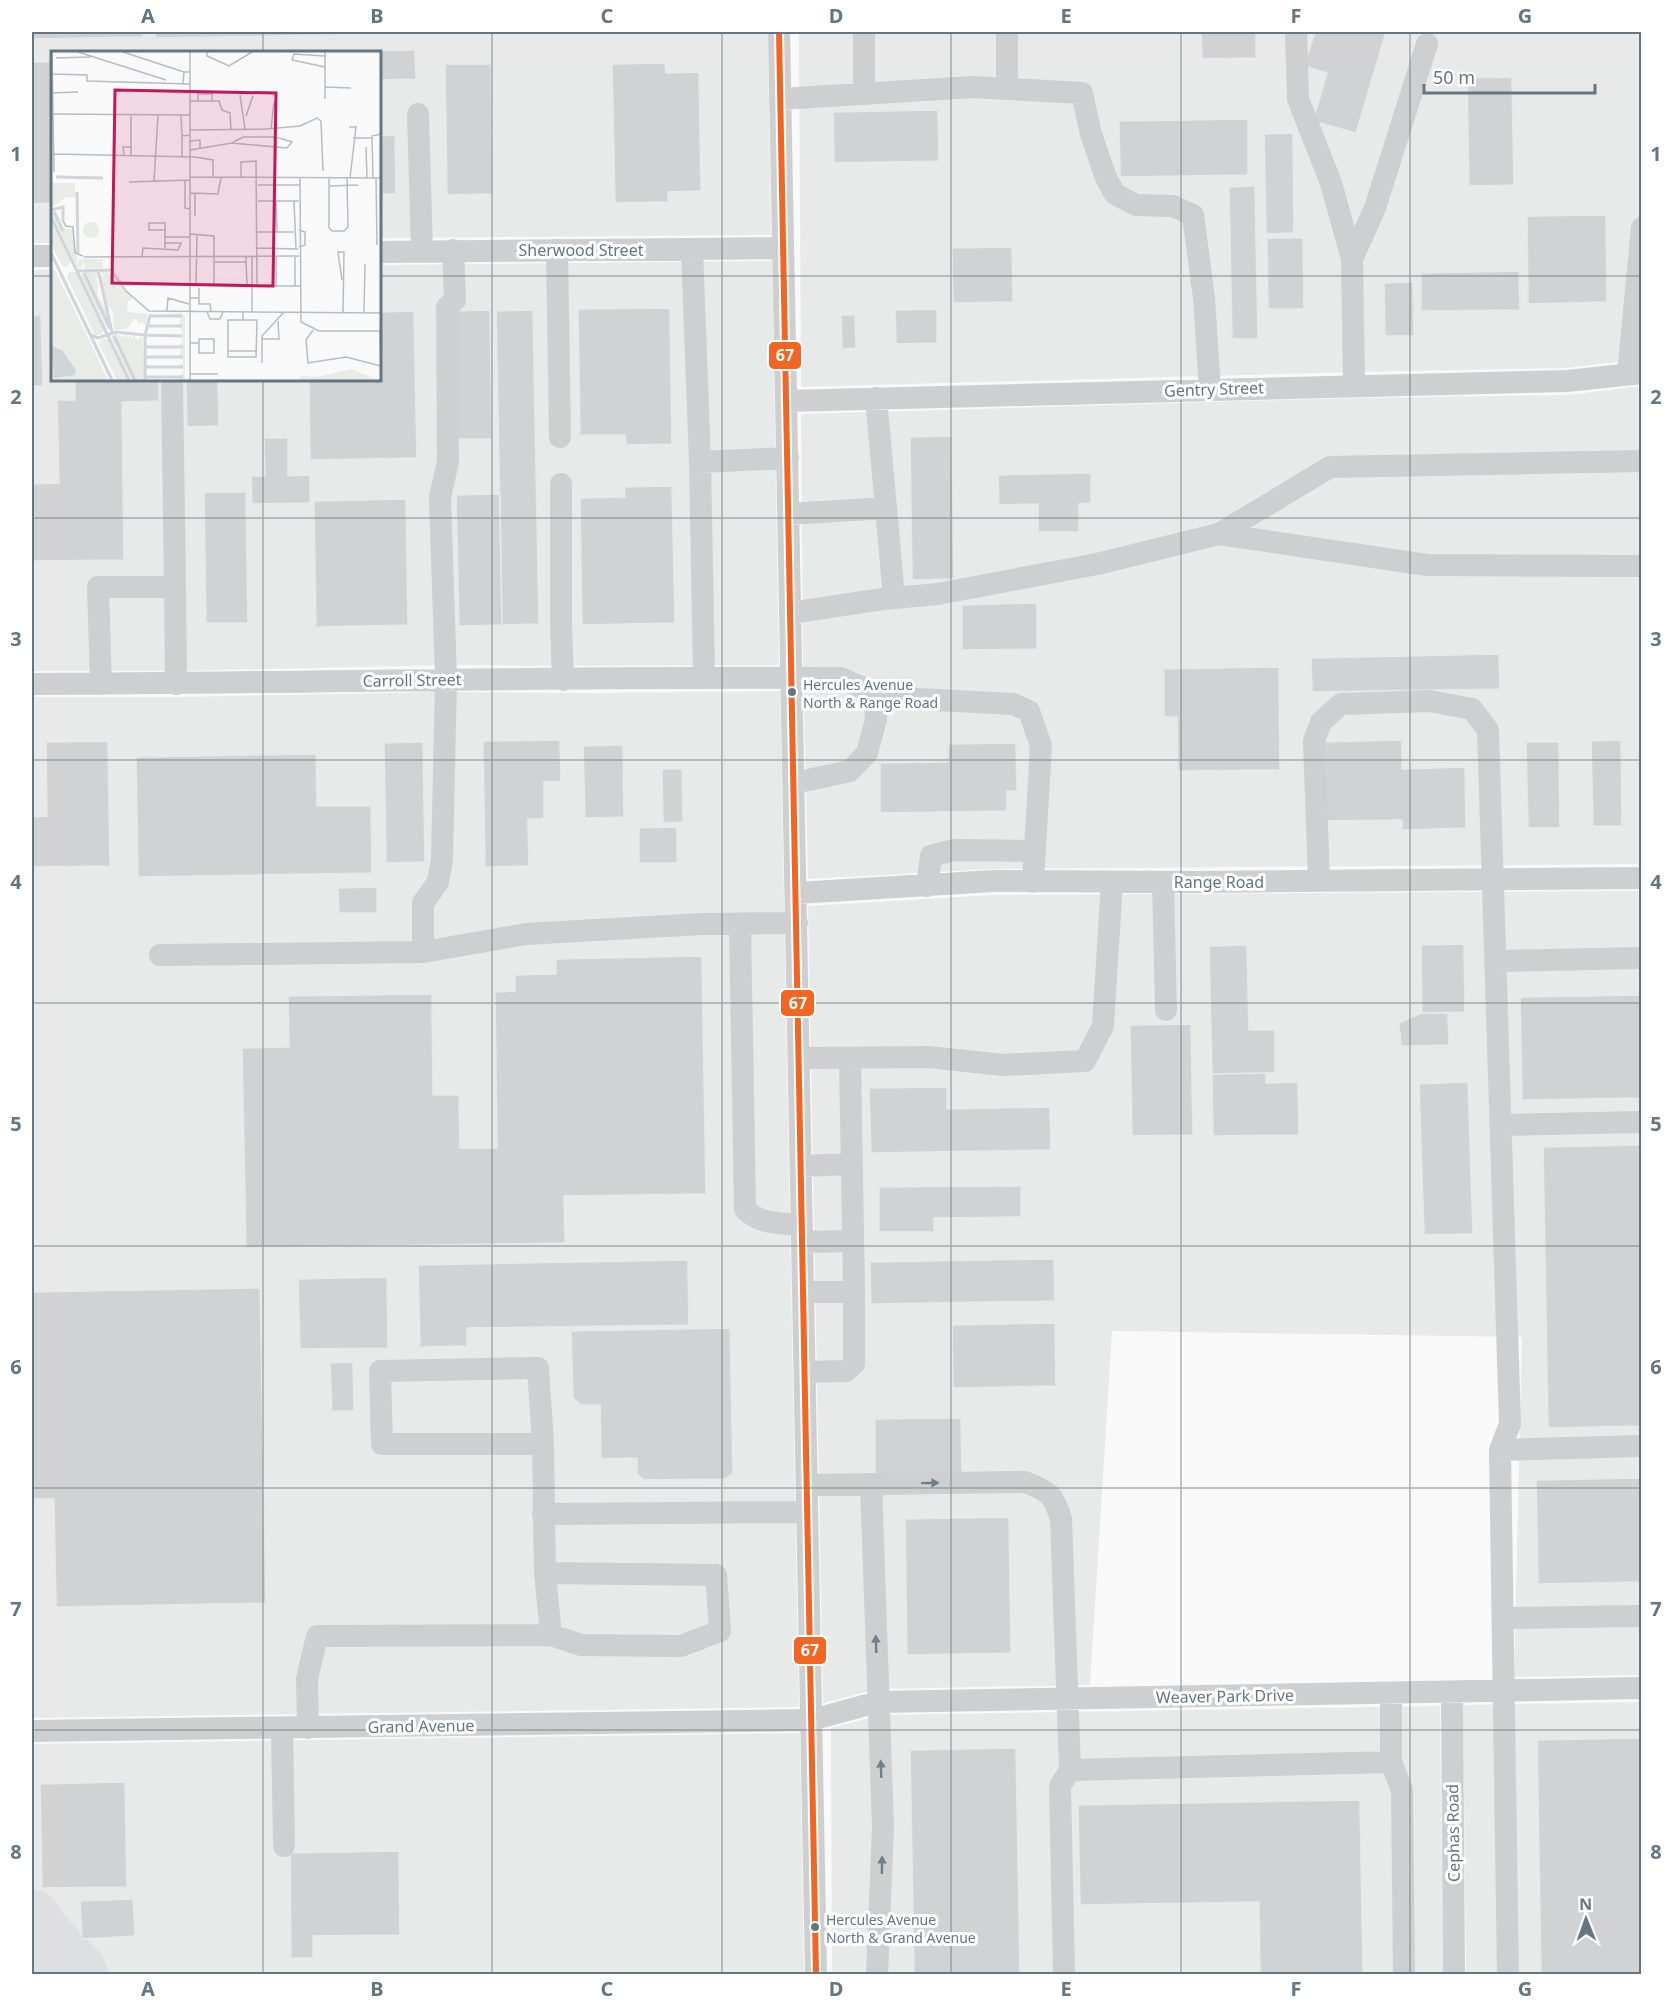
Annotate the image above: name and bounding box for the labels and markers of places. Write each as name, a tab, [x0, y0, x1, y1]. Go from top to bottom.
place label: Hercules Avenue North & Range Road	[803, 675, 938, 712]
marker: Hercules Avenue North & Range Road	[786, 686, 798, 698]
place label: Hercules Avenue North & Grand Avenue	[826, 1910, 976, 1947]
marker: Hercules Avenue North & Grand Avenue	[809, 1921, 821, 1933]

